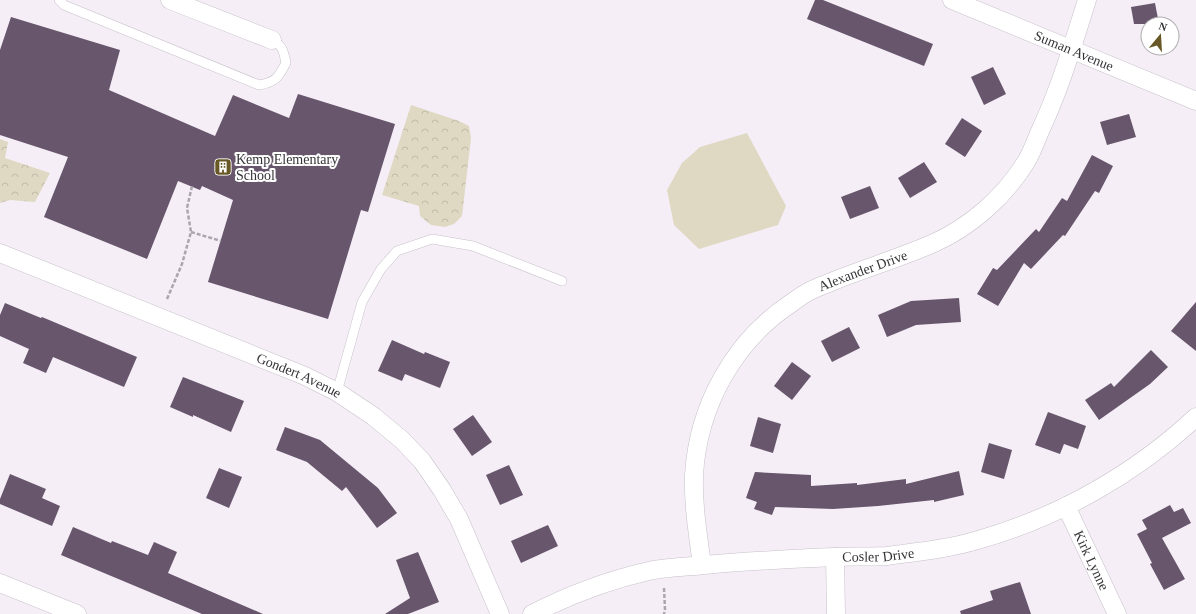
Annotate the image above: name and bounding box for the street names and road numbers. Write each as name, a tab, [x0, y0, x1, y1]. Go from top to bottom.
street label: Suman Avenue	[1032, 27, 1116, 74]
street label: Alexander Drive	[816, 247, 909, 294]
street label: Gondert Avenue	[254, 350, 344, 400]
street label: Kirk Lynne	[1071, 528, 1112, 592]
street label: Cosler Drive	[842, 545, 915, 564]

